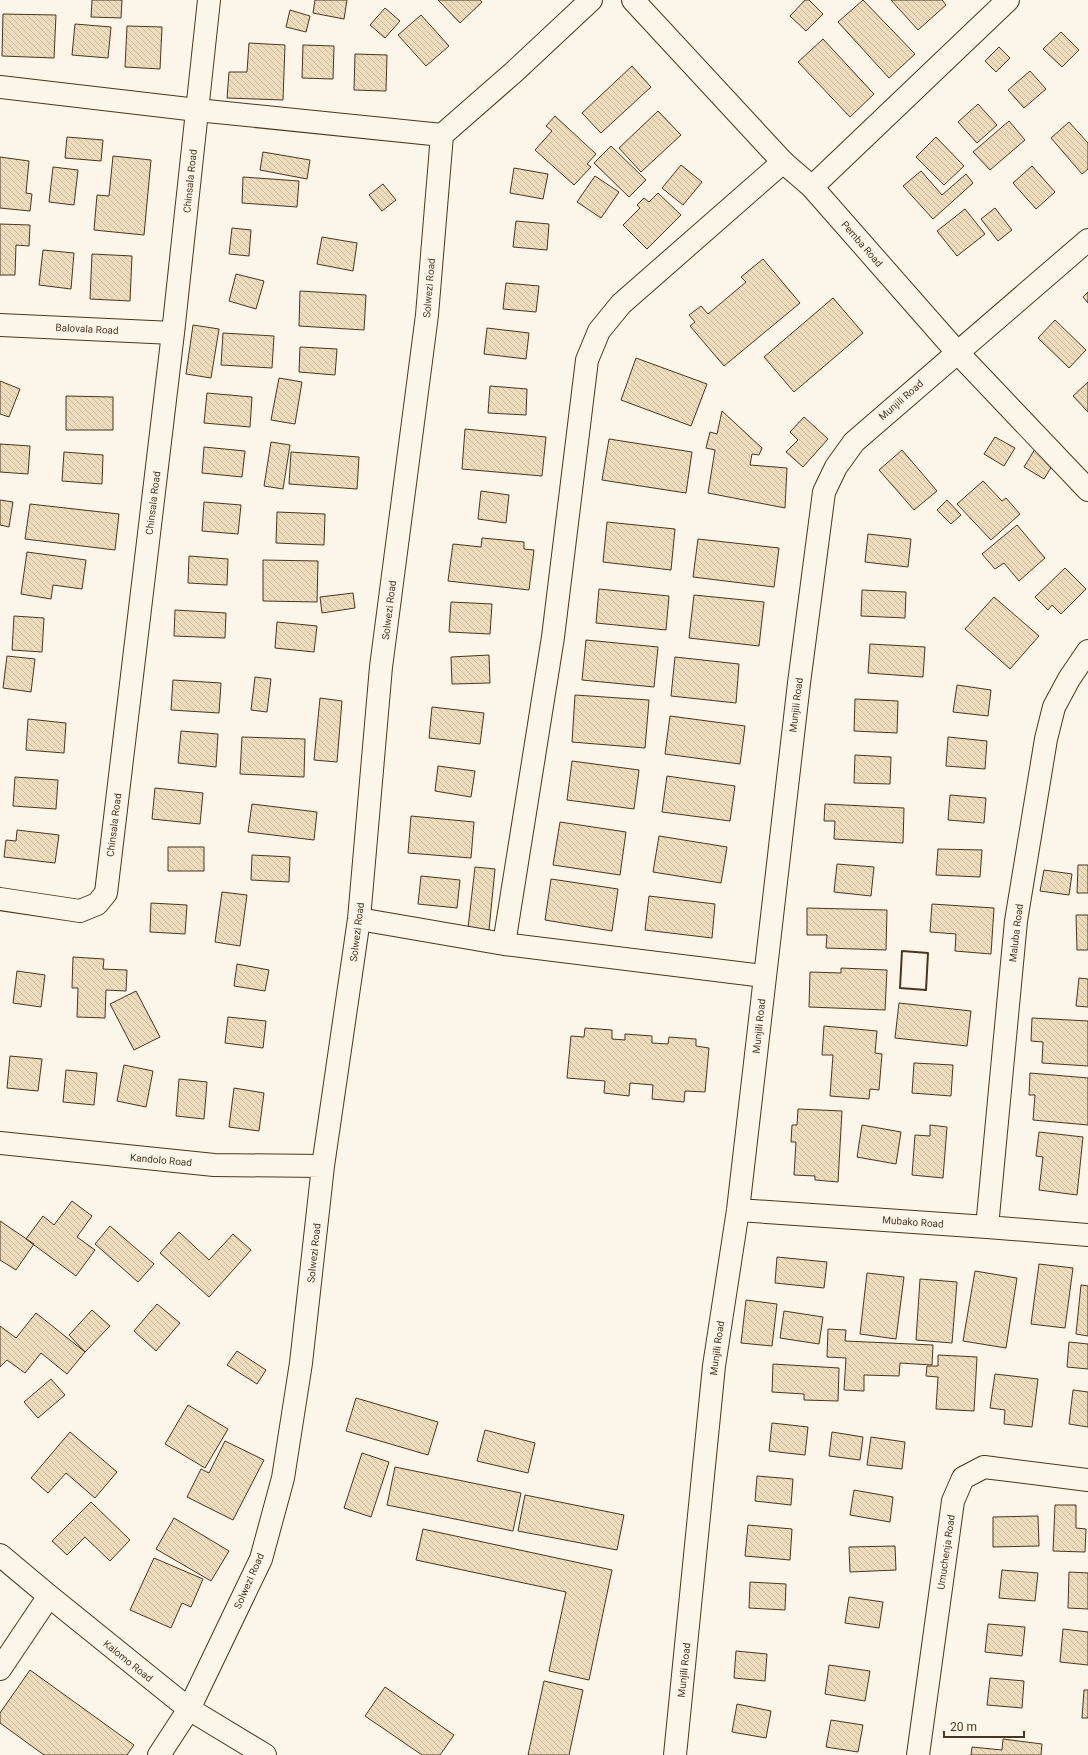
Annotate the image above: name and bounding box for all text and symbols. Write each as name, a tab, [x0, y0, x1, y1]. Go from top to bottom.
street label: Chinsala Road	[181, 149, 199, 213]
street label: Pemba Road	[839, 219, 885, 269]
street label: Solwezi Road	[421, 258, 437, 318]
street label: Balovala Road	[55, 322, 119, 336]
street label: Munjili Road	[877, 378, 925, 422]
street label: Chinsala Road	[144, 471, 162, 535]
street label: Solwezi Road	[380, 580, 398, 640]
street label: Munjili Road	[787, 677, 805, 733]
street label: Chinsala Road	[105, 793, 123, 857]
street label: Solwezi Road	[348, 902, 366, 962]
street label: Maluba Road	[1007, 903, 1025, 963]
street label: Munjili Road	[751, 998, 767, 1054]
street label: Kandolo Road	[130, 1152, 192, 1168]
street label: Mubako Road	[882, 1214, 944, 1230]
street label: Solwezi Road	[305, 1223, 323, 1283]
street label: Munjili Road	[708, 1320, 726, 1376]
street label: Umuchenja Road	[935, 1514, 957, 1590]
street label: Solwezi Road	[232, 1551, 266, 1611]
street label: Kalomo Road	[101, 1638, 155, 1684]
street label: Munjili Road	[676, 1642, 692, 1698]
scale bar	[944, 1713, 1024, 1739]
text: 20 m	[950, 1720, 977, 1734]

